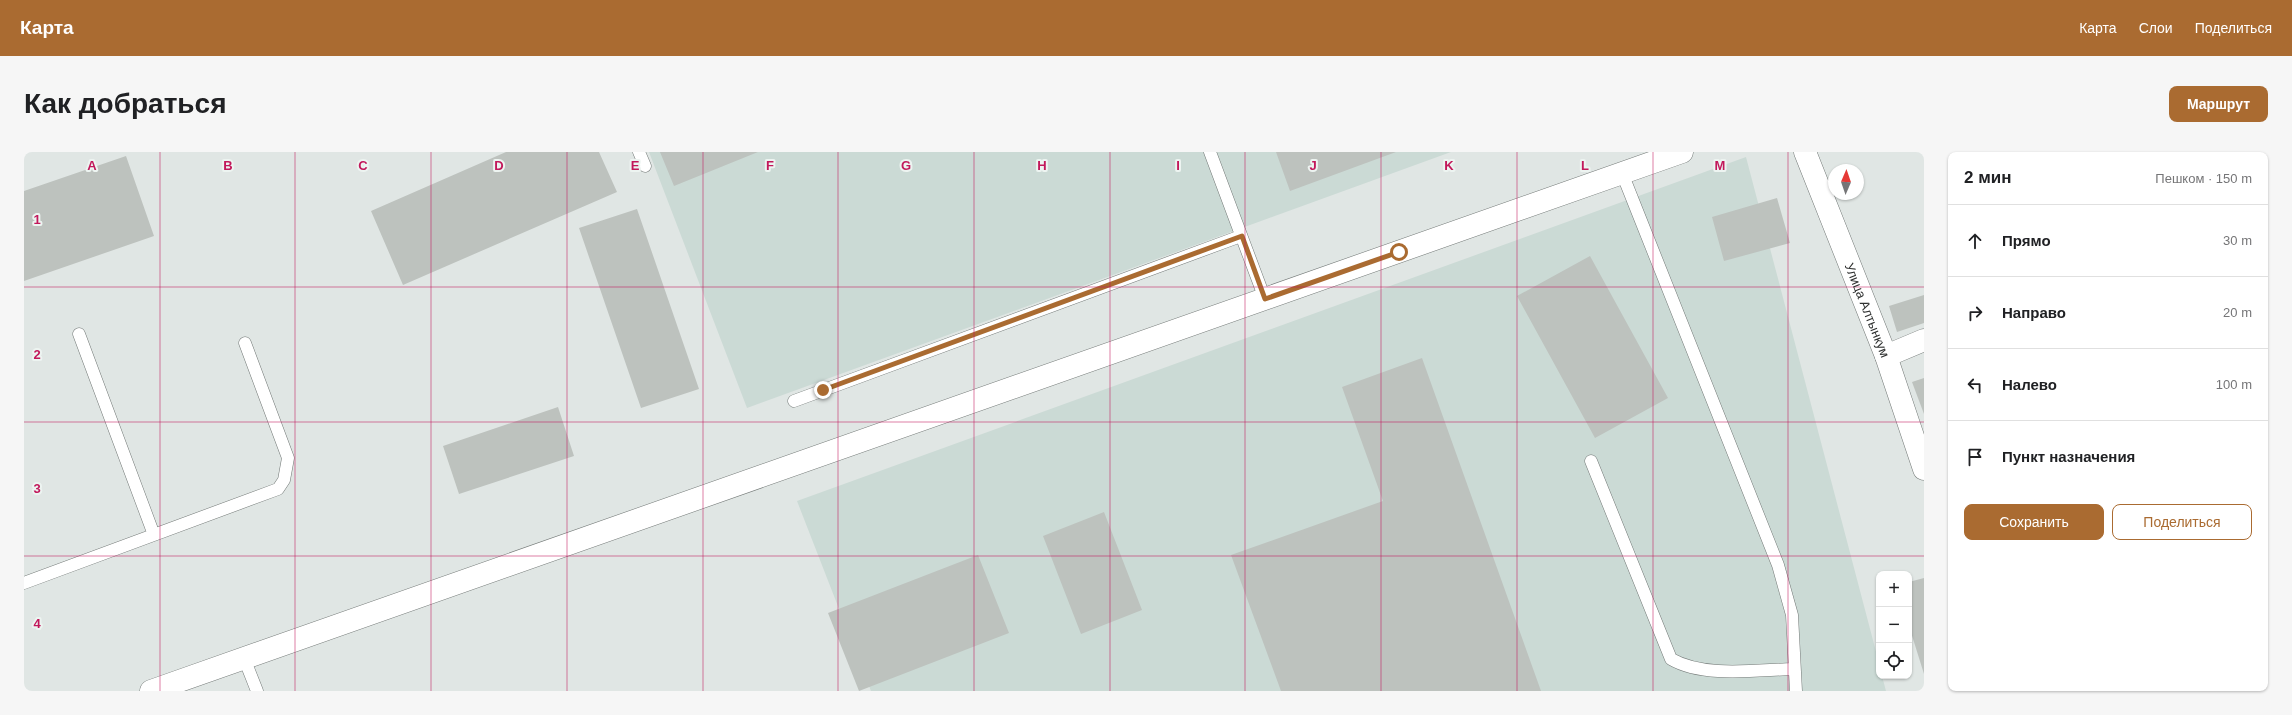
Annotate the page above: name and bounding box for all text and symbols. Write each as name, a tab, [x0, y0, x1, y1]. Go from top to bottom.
text: Карта	[20, 17, 74, 38]
text: Карта	[2079, 20, 2117, 36]
text: Слои	[2139, 20, 2173, 36]
text: Поделиться	[2195, 20, 2272, 36]
button: Маршрут	[2169, 86, 2268, 122]
text: Как добраться	[24, 88, 226, 119]
text: A	[87, 158, 97, 173]
text: B	[223, 158, 233, 173]
text: C	[358, 158, 368, 173]
text: D	[494, 158, 504, 173]
text: E	[631, 158, 640, 173]
text: F	[766, 158, 774, 173]
text: G	[901, 158, 911, 173]
text: H	[1037, 158, 1047, 173]
text: I	[1176, 158, 1180, 173]
text: J	[1309, 158, 1317, 173]
text: K	[1444, 158, 1454, 173]
text: L	[1581, 158, 1589, 173]
text: M	[1715, 158, 1725, 173]
north arrow	[1828, 164, 1864, 200]
text: 2 мин	[1964, 168, 2011, 187]
text: Пешком · 150 m	[2155, 171, 2252, 186]
text: 1	[33, 212, 41, 227]
icon: ahead	[1964, 230, 1986, 252]
text: Прямо	[2002, 232, 2051, 249]
text: 30 m	[2223, 233, 2252, 248]
route start	[1390, 243, 1408, 261]
street label: Улица Алтынкум	[1842, 261, 1893, 360]
icon: right	[1964, 302, 1986, 324]
text: Направо	[2002, 304, 2066, 321]
text: 20 m	[2223, 305, 2252, 320]
text: 2	[33, 347, 41, 362]
icon: left	[1964, 374, 1986, 396]
text: Налево	[2002, 376, 2057, 393]
text: 100 m	[2216, 377, 2252, 392]
route end	[814, 381, 832, 399]
icon: arrive	[1964, 446, 1986, 468]
text: Пункт назначения	[2002, 448, 2135, 465]
text: 3	[33, 481, 41, 496]
button: Сохранить	[1964, 504, 2104, 540]
button: Поделиться	[2112, 504, 2252, 540]
map controls	[1876, 571, 1912, 679]
button: +	[1876, 571, 1912, 607]
button: −	[1876, 607, 1912, 643]
text: 4	[33, 616, 41, 631]
button: locate	[1876, 643, 1912, 679]

